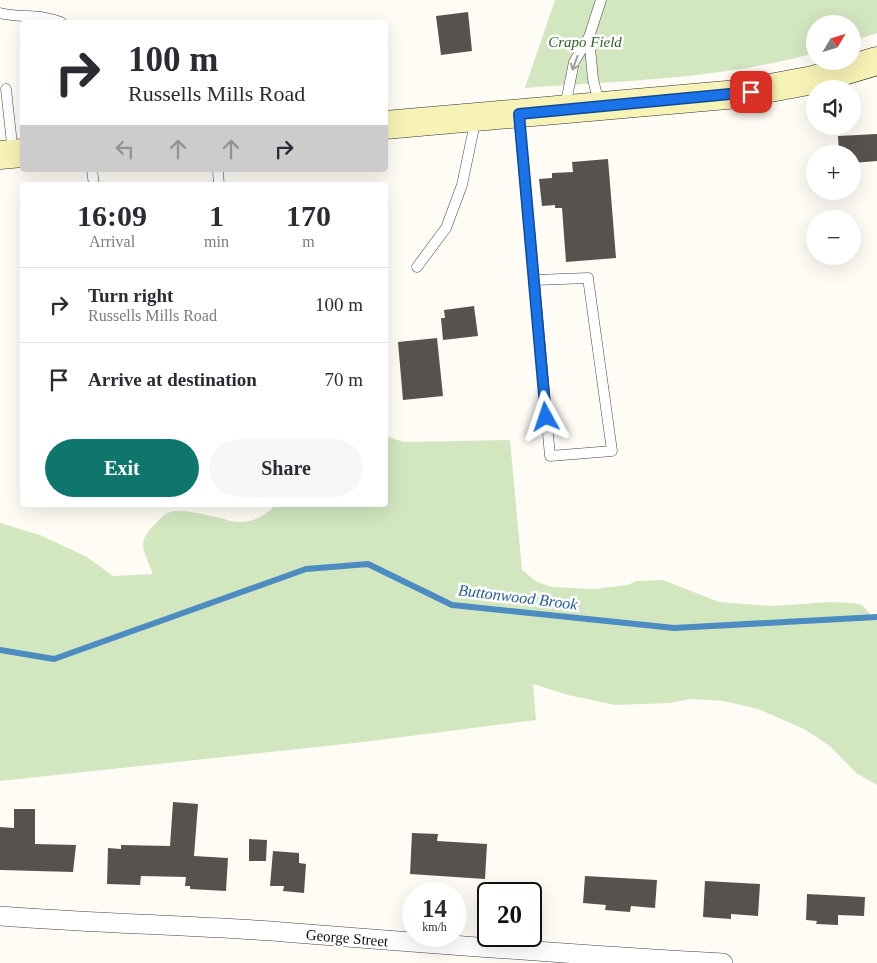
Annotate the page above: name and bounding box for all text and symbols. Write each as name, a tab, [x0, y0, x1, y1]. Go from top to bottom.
north arrow	[806, 15, 861, 70]
map controls	[806, 15, 861, 265]
park label: Crapo Field	[548, 34, 622, 50]
icon: right	[45, 40, 110, 105]
text: 100 m	[128, 40, 218, 79]
one-way arrow	[570, 55, 579, 71]
pin	[730, 71, 772, 113]
icon: arrive	[737, 78, 765, 106]
button: sound	[806, 80, 861, 135]
text: Russells Mills Road	[128, 81, 305, 106]
icon: left	[111, 135, 139, 163]
icon: ahead	[164, 135, 192, 163]
icon: ahead	[217, 135, 245, 163]
icon: right	[270, 135, 298, 163]
button: +	[806, 145, 861, 200]
text: 16:09	[77, 199, 147, 232]
text: 1	[209, 199, 224, 232]
text: 170	[286, 199, 331, 232]
button: −	[806, 210, 861, 265]
text: Arrival	[89, 233, 135, 250]
text: min	[204, 233, 229, 250]
text: m	[302, 233, 315, 250]
text: Turn right	[88, 285, 173, 306]
icon: right	[45, 291, 73, 319]
text: 100 m	[315, 294, 363, 315]
text: Russells Mills Road	[88, 307, 217, 324]
icon: arrive	[45, 366, 73, 394]
text: Arrive at destination	[88, 369, 257, 390]
text: 70 m	[324, 369, 363, 390]
position arrow	[519, 390, 571, 442]
button: Exit	[45, 439, 199, 497]
button: Share	[209, 439, 363, 497]
water label: Buttonwood Brook	[457, 581, 579, 613]
speed limit sign: 20	[477, 882, 542, 947]
text: 14	[422, 895, 447, 922]
text: km/h	[422, 920, 447, 934]
street label: George Street	[305, 926, 390, 950]

